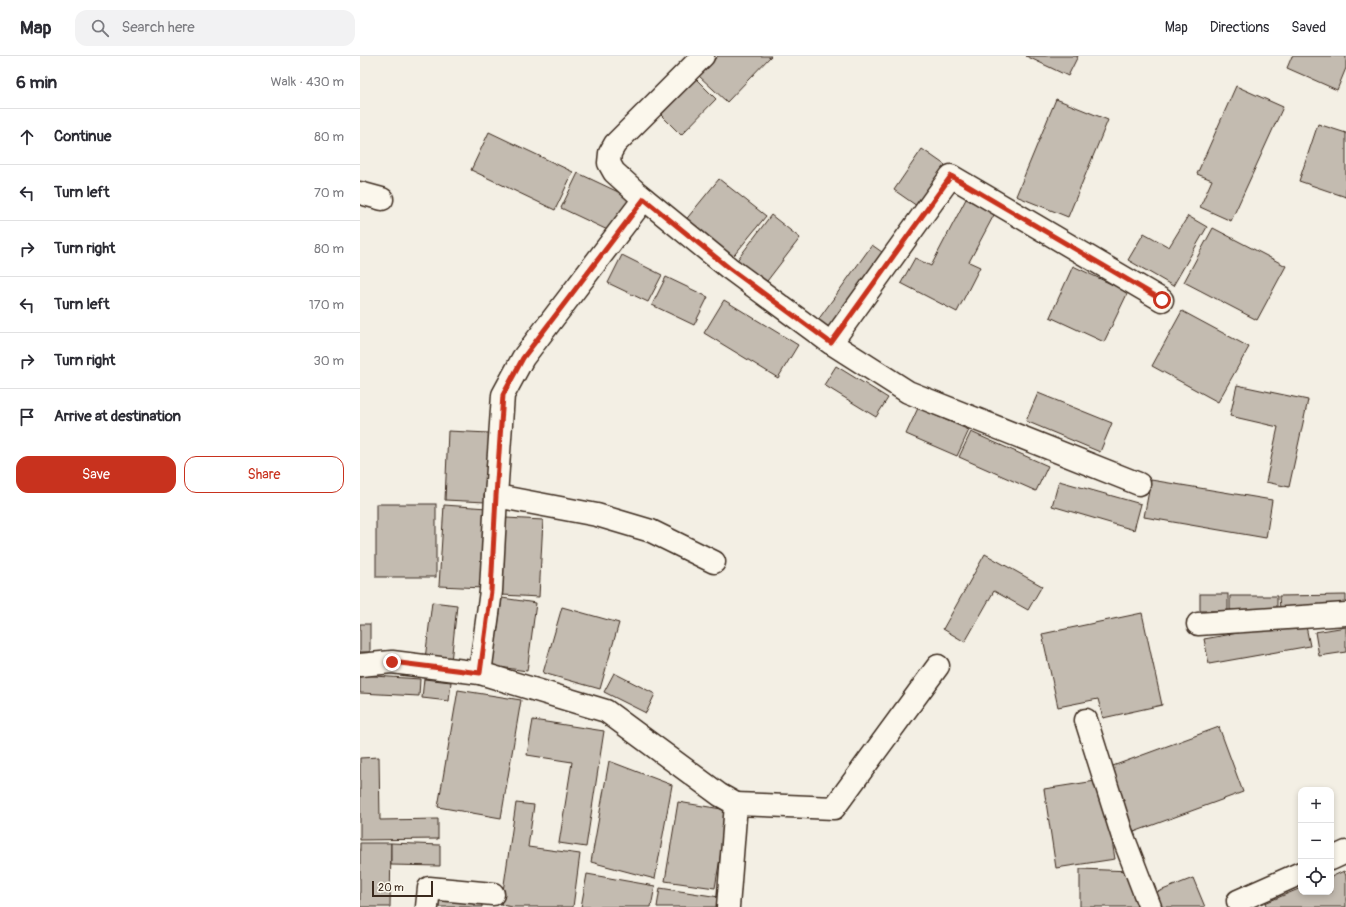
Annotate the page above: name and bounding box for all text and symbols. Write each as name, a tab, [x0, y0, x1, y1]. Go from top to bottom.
search box	[75, 10, 355, 46]
text: Map	[20, 16, 51, 40]
icon: search	[89, 17, 111, 39]
text: Search here	[121, 18, 195, 37]
text: Map	[1165, 19, 1188, 36]
text: Directions	[1210, 19, 1269, 36]
text: Saved	[1291, 19, 1326, 36]
text: 6 min	[16, 72, 57, 93]
text: Walk · 430 m	[270, 74, 344, 90]
icon: ahead	[16, 126, 38, 148]
text: Continue	[54, 127, 112, 146]
text: 80 m	[314, 129, 344, 145]
icon: left	[16, 182, 38, 204]
text: Turn left	[54, 183, 110, 202]
text: 70 m	[314, 185, 344, 201]
icon: right	[16, 238, 38, 260]
text: Turn right	[54, 239, 115, 258]
text: 80 m	[314, 241, 344, 257]
route start	[1153, 291, 1171, 309]
icon: left	[16, 294, 38, 316]
text: Turn left	[54, 295, 110, 314]
text: 170 m	[309, 297, 344, 313]
icon: right	[16, 350, 38, 372]
text: Turn right	[54, 351, 115, 370]
text: 30 m	[314, 353, 344, 369]
icon: arrive	[16, 406, 38, 428]
text: Arrive at destination	[54, 407, 181, 426]
button: Save	[16, 456, 176, 493]
button: Share	[184, 456, 344, 493]
route end	[383, 653, 401, 671]
map controls	[1298, 787, 1334, 895]
button: +	[1298, 787, 1334, 823]
button: −	[1298, 823, 1334, 859]
button: locate	[1298, 859, 1334, 895]
scale bar	[372, 879, 433, 898]
text: 20 m	[378, 881, 404, 894]

